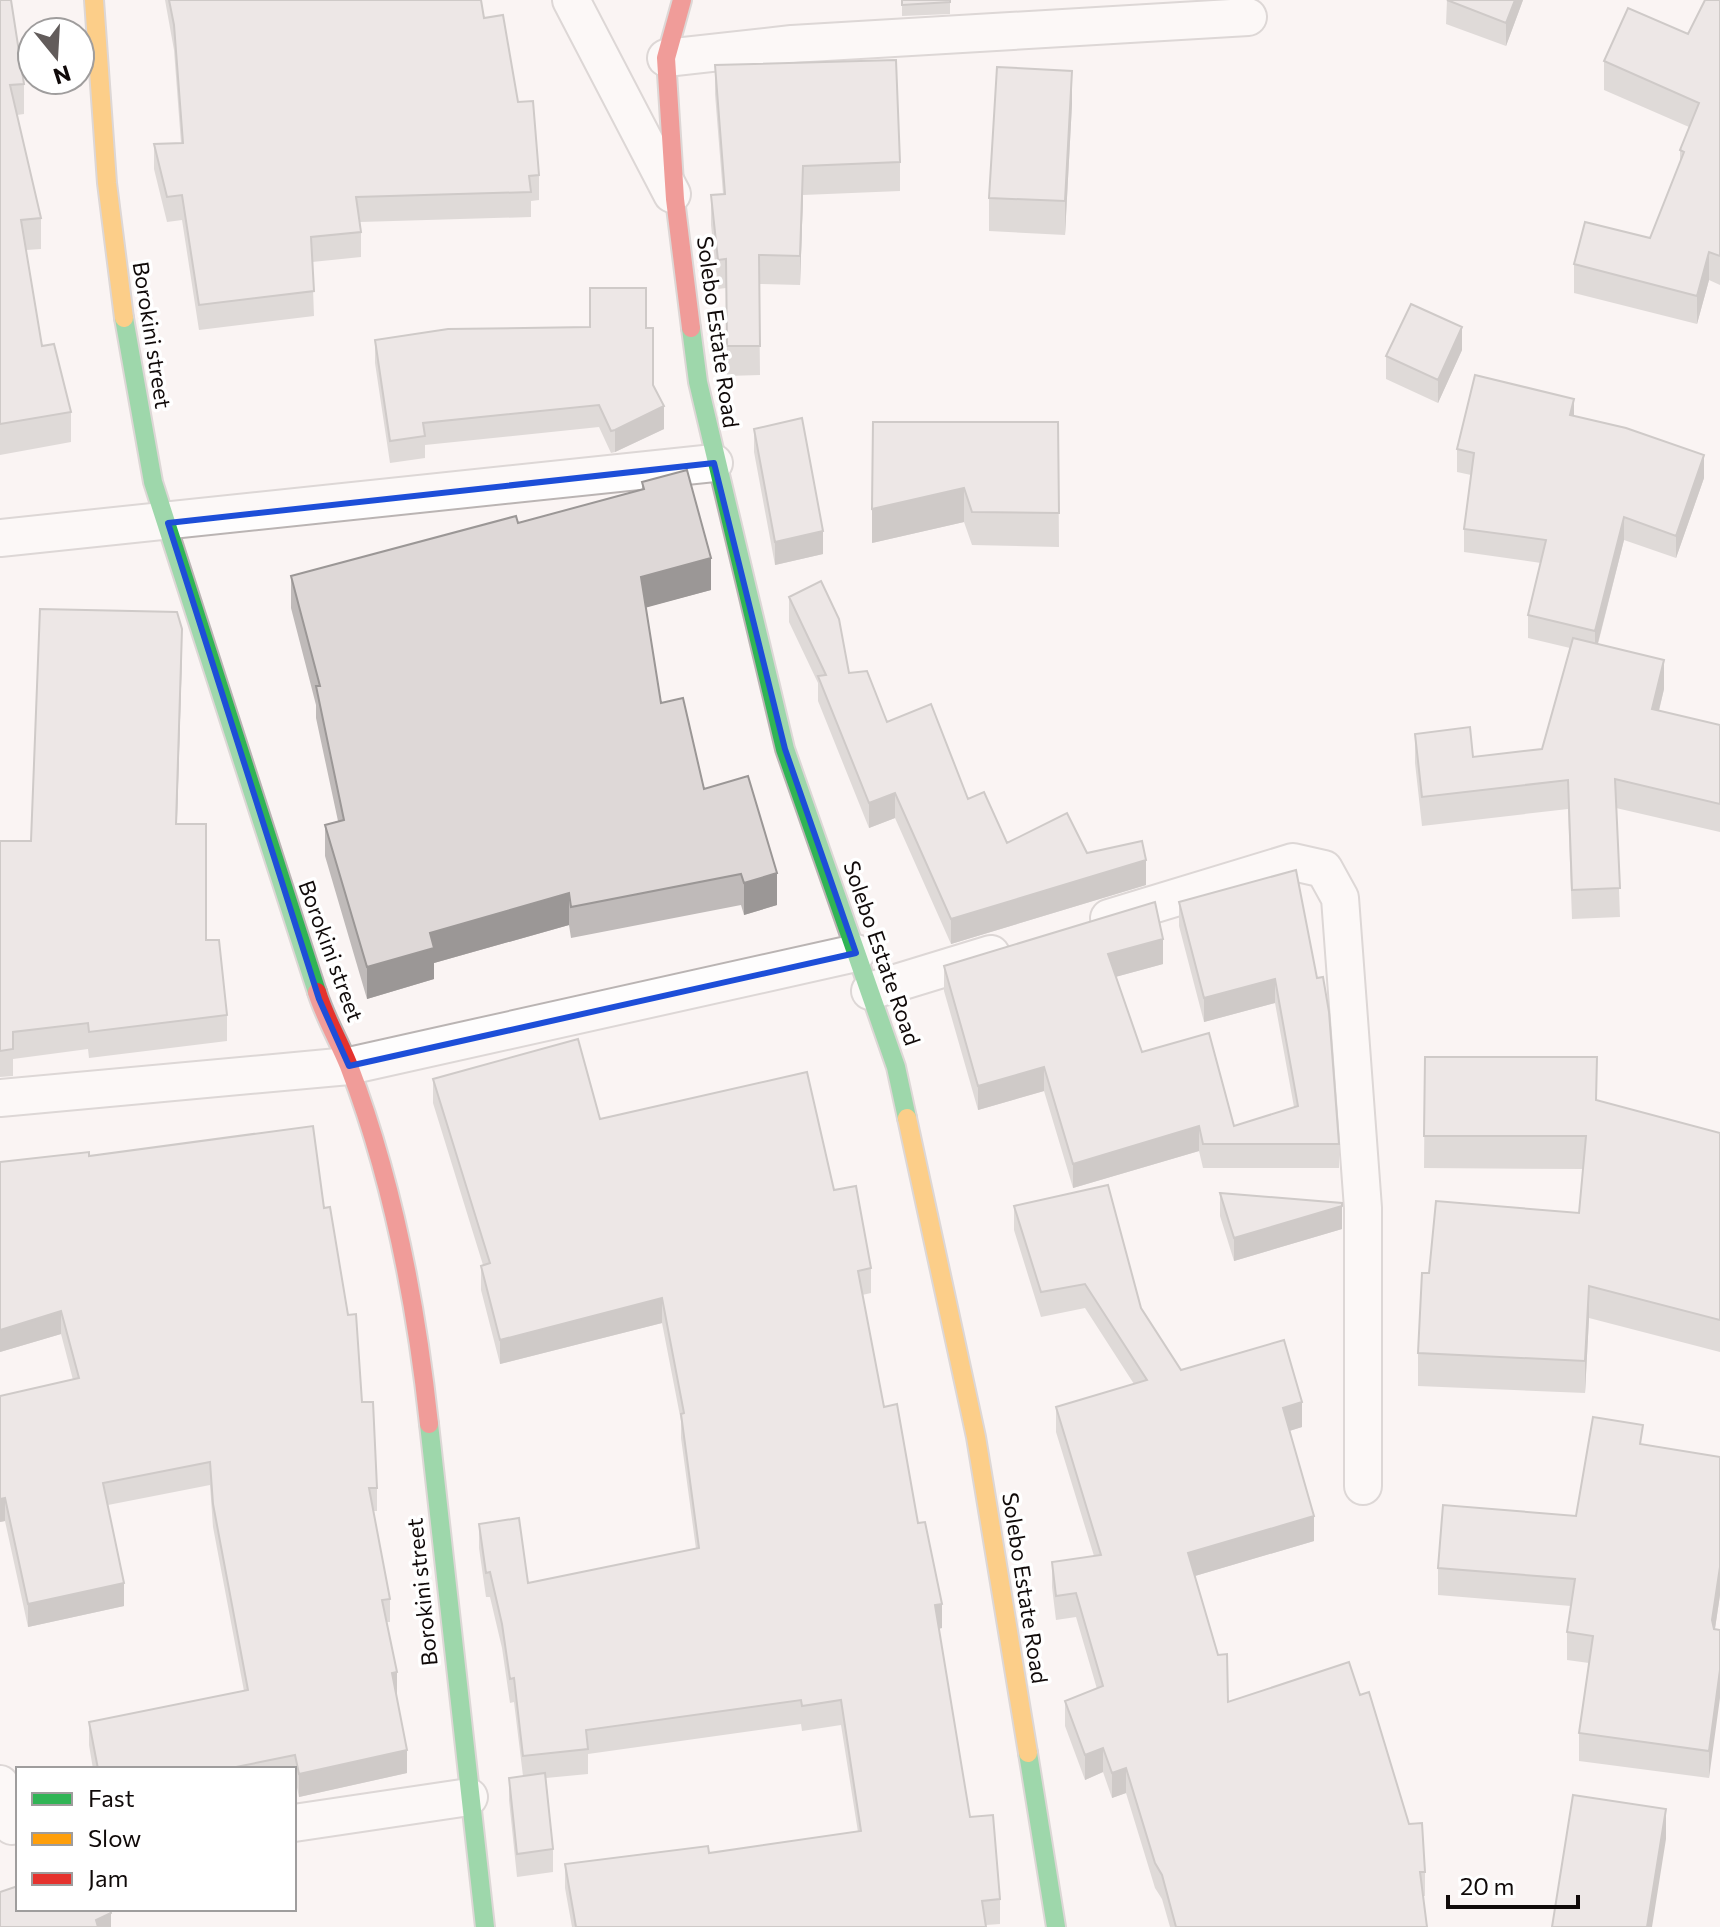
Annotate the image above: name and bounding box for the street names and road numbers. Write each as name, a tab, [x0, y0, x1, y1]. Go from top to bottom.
street label: Solebo Estate Road	[692, 234, 745, 429]
street label: Borokini street	[128, 260, 177, 410]
street label: Solebo Estate Road	[838, 857, 927, 1049]
street label: Borokini street	[293, 876, 370, 1025]
street label: Solebo Estate Road	[997, 1490, 1054, 1685]
street label: Borokini street	[400, 1517, 443, 1667]

